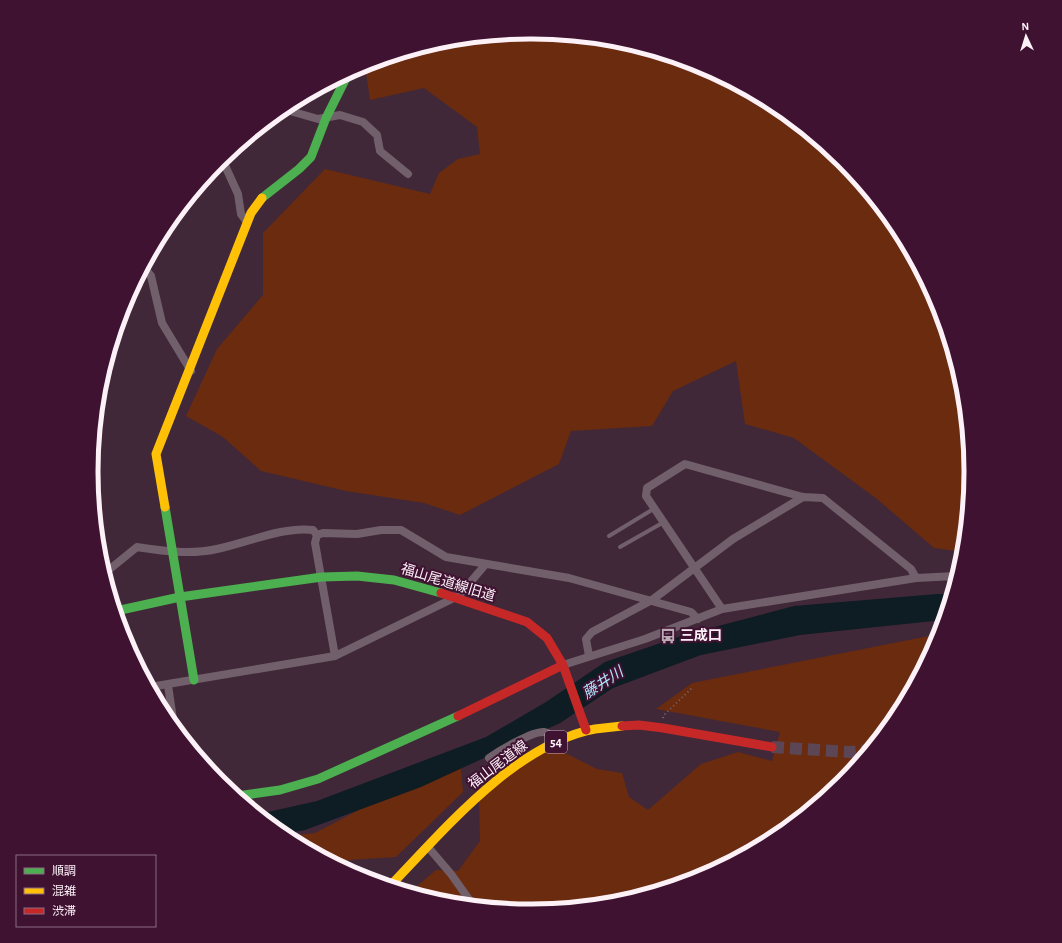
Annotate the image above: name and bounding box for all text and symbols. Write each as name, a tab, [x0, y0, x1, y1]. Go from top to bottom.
north arrow	[1006, 16, 1046, 56]
text: N	[1021, 21, 1030, 32]
street label: 福山尾道線旧道	[399, 561, 497, 604]
bus stop icon: 三成口	[659, 627, 677, 645]
place label: 三成口	[680, 627, 722, 643]
water label: 藤井川	[579, 663, 628, 702]
road number: 54	[545, 731, 567, 753]
street label: 福山尾道線	[465, 738, 530, 792]
legend	[16, 855, 156, 927]
text: 順調	[52, 865, 76, 877]
text: 混雑	[52, 884, 76, 897]
text: 渋滞	[52, 905, 76, 917]

